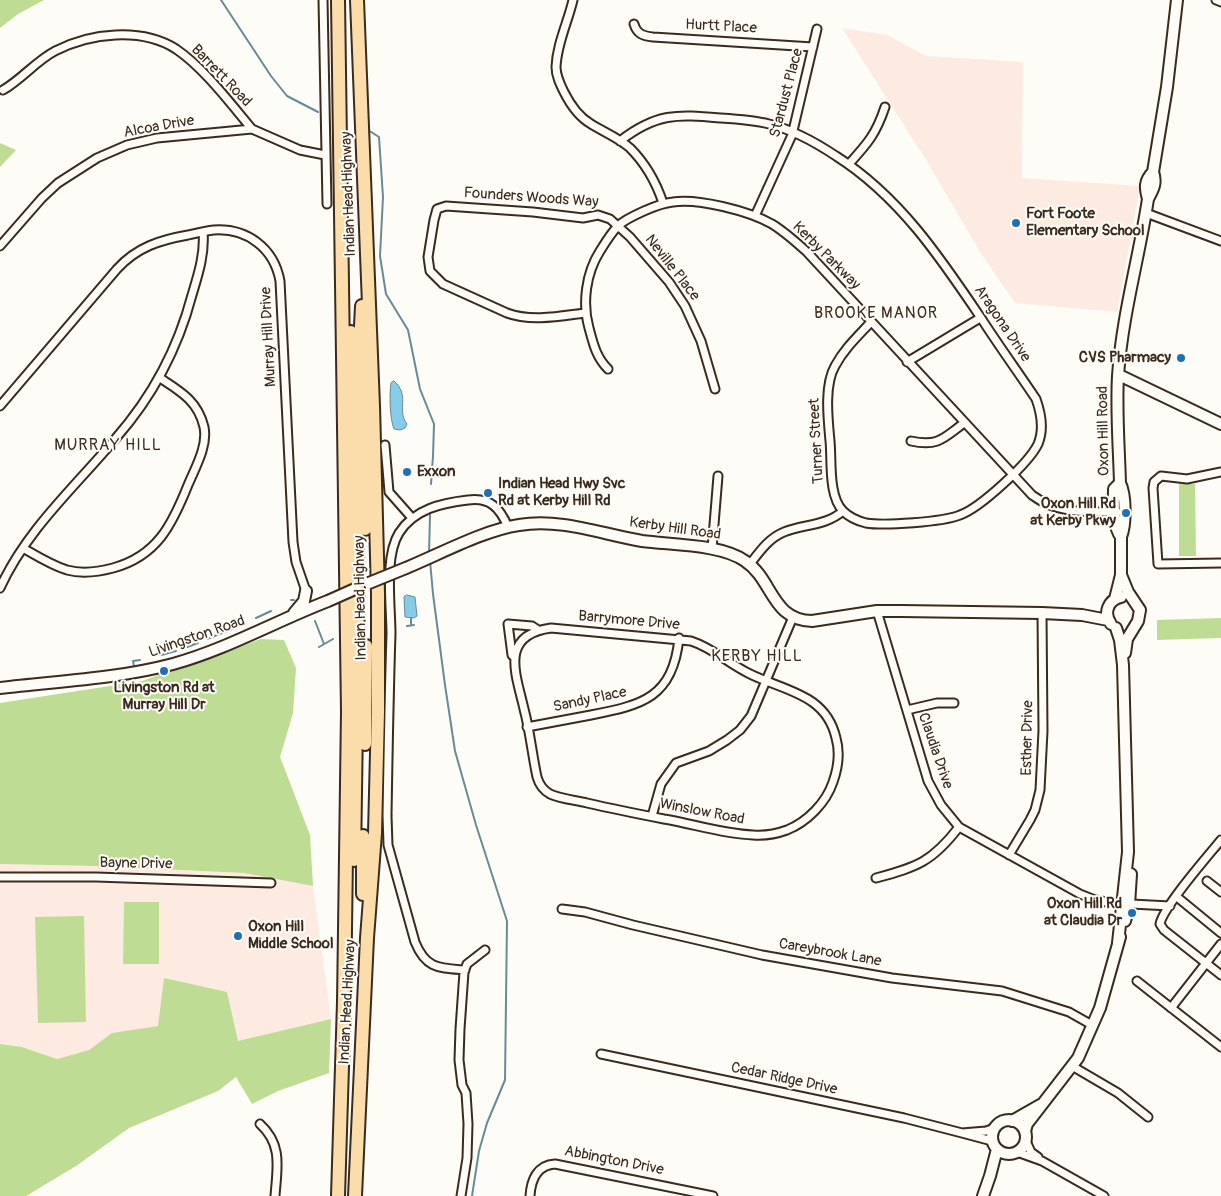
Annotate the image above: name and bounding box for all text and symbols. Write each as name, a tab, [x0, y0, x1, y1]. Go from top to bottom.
street label: Hurtt Place	[685, 16, 757, 38]
street label: Barrett Road	[187, 41, 255, 111]
street label: Stardust Place	[766, 46, 808, 140]
street label: Alcoa Drive	[122, 112, 196, 142]
street label: Indian Head Highway	[338, 131, 360, 257]
street label: Founders Woods Way	[463, 184, 599, 212]
place label: Fort Foote Elementary School	[1026, 205, 1144, 240]
marker: Fort Foote Elementary School	[1010, 217, 1022, 229]
street label: Kerby Parkway	[788, 218, 864, 294]
street label: Neville Place	[641, 231, 703, 305]
street label: Aragona Drive	[970, 282, 1034, 366]
street label: Murray Hill Drive	[257, 286, 281, 388]
district label: BROOKE MANOR	[812, 304, 940, 324]
place label: CVS Pharmacy	[1079, 349, 1171, 367]
marker: CVS Pharmacy	[1175, 352, 1187, 364]
street label: Oxon Hill Road	[1094, 386, 1114, 476]
street label: Turner Street	[806, 398, 828, 484]
district label: MURRAY HILL	[53, 436, 163, 456]
place label: Exxon	[417, 463, 455, 481]
marker: Exxon	[401, 466, 413, 478]
place label: Indian Head Hwy Svc Rd at Kerby Hill Rd	[498, 475, 625, 510]
marker: Indian Head Hwy Svc Rd at Kerby Hill Rd	[482, 487, 494, 499]
place label: Oxon Hill Rd at Kerby Pkwy	[1030, 495, 1116, 530]
marker: Oxon Hill Rd at Kerby Pkwy	[1120, 507, 1132, 519]
street label: Kerby Hill Road	[628, 514, 722, 544]
street label: Indian Head Highway	[351, 535, 371, 661]
street label: Barrymore Drive	[578, 608, 680, 634]
street label: Livingston Road	[147, 612, 247, 662]
district label: KERBY HILL	[710, 647, 804, 667]
marker: Livingston Rd at Murray Hill Dr	[158, 665, 170, 677]
place label: Livingston Rd at Murray Hill Dr	[113, 679, 215, 714]
street label: Sandy Place	[552, 683, 628, 717]
street label: Esther Drive	[1018, 700, 1038, 776]
street label: Claudia Drive	[914, 711, 956, 791]
street label: Winslow Road	[658, 795, 746, 829]
street label: Bayne Drive	[99, 854, 173, 874]
place label: Oxon Hill Rd at Claudia Dr	[1044, 895, 1122, 930]
marker: Oxon Hill Rd at Claudia Dr	[1126, 907, 1138, 919]
place label: Oxon Hill Middle School	[248, 918, 333, 953]
marker: Oxon Hill Middle School	[232, 930, 244, 942]
street label: Careybrook Lane	[777, 935, 883, 971]
street label: Indian Head Highway	[336, 939, 360, 1065]
street label: Cedar Ridge Drive	[729, 1059, 839, 1099]
street label: Abbington Drive	[563, 1143, 665, 1179]

